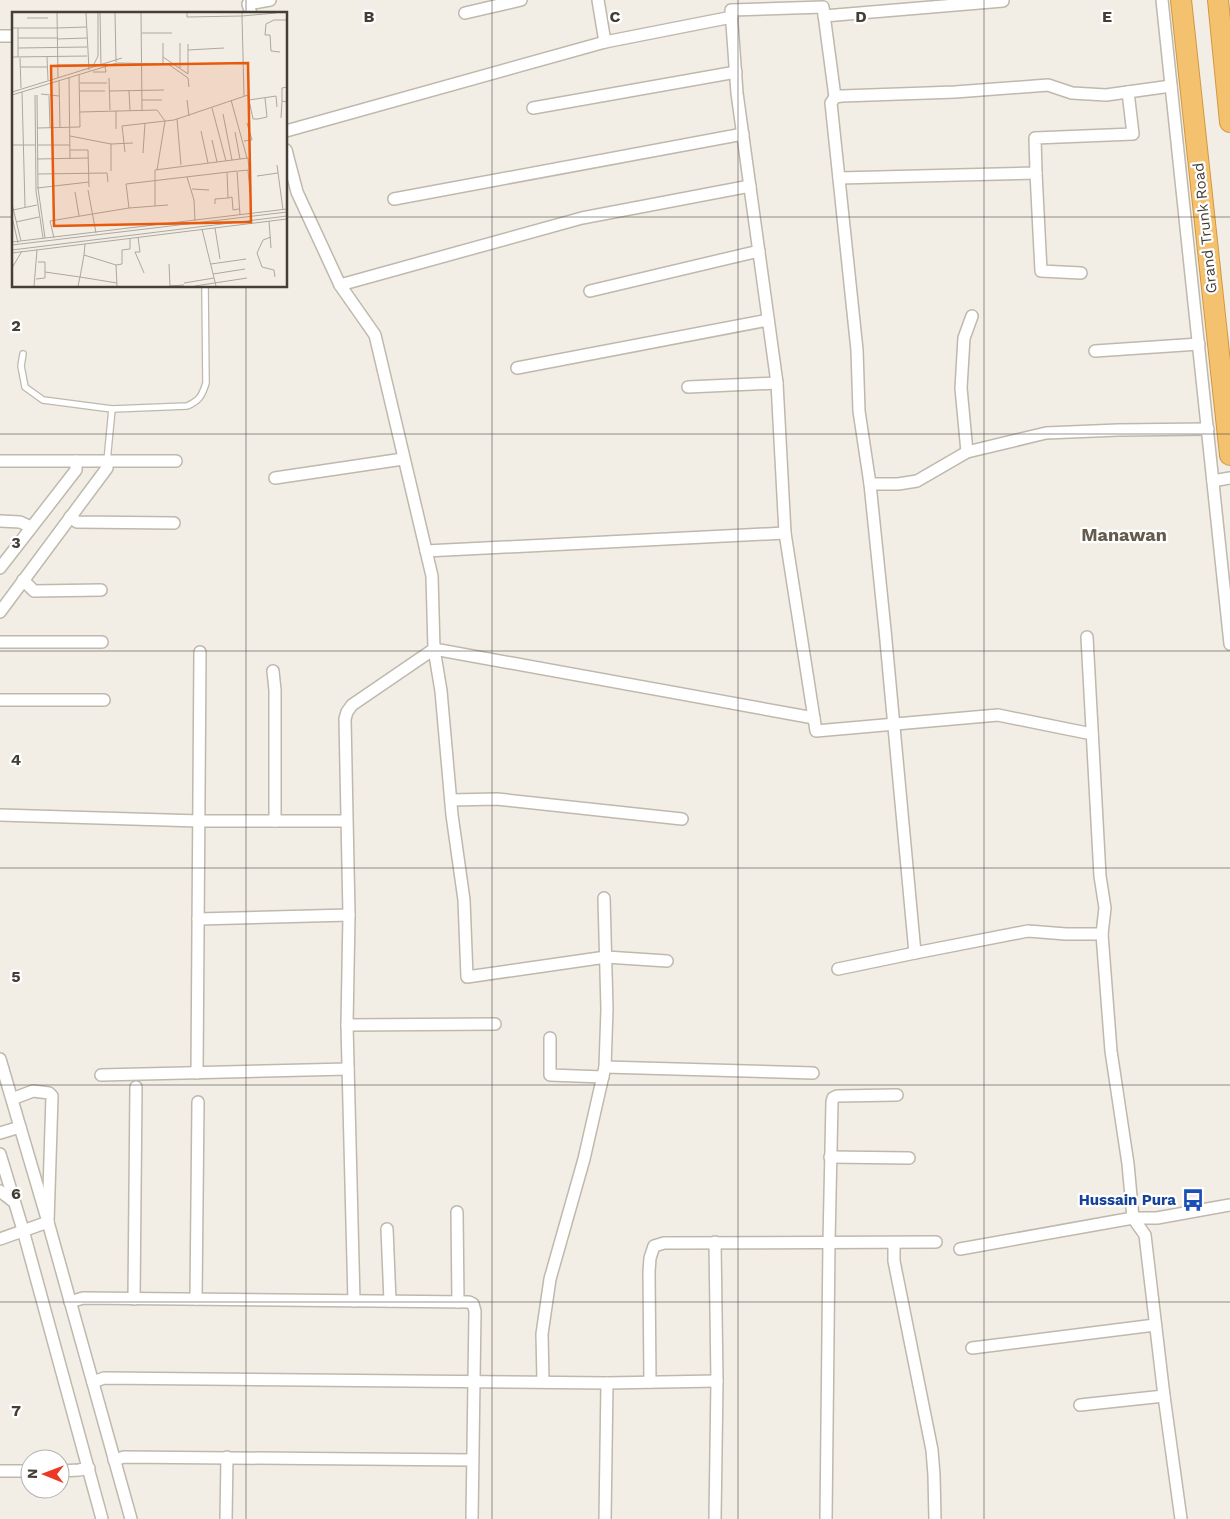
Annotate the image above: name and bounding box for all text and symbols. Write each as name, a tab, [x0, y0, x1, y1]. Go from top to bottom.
text: B	[364, 7, 375, 26]
text: C	[610, 7, 621, 26]
text: D	[855, 7, 867, 26]
text: E	[1102, 7, 1112, 26]
inset map	[12, 12, 288, 288]
street label: Grand Trunk Road	[1189, 162, 1221, 294]
text: 2	[11, 316, 21, 335]
district label: Manawan	[1081, 524, 1167, 545]
text: 3	[11, 533, 21, 552]
text: 4	[11, 750, 21, 769]
text: 5	[11, 967, 21, 986]
text: 6	[11, 1184, 21, 1203]
bus stop icon: Hussain Pura	[1180, 1187, 1206, 1213]
place label: Hussain Pura	[1079, 1191, 1176, 1209]
text: 7	[11, 1401, 21, 1420]
north arrow	[20, 1449, 70, 1499]
text: N	[24, 1468, 40, 1479]

